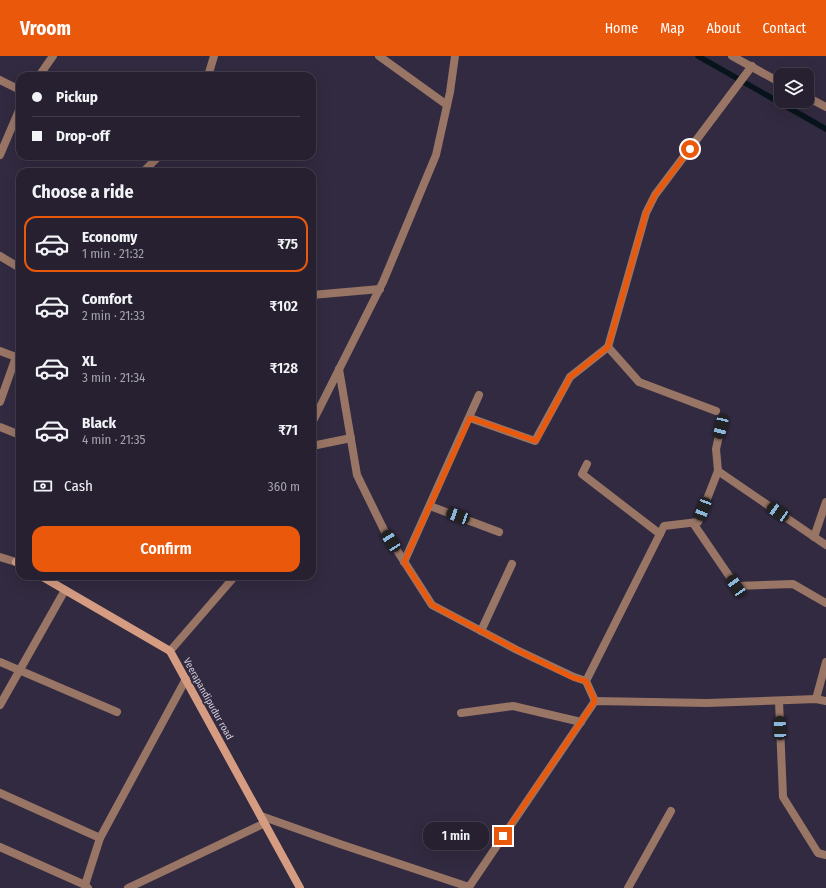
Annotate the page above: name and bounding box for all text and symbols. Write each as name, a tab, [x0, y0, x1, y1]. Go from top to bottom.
text: Vroom	[20, 17, 71, 40]
text: Home	[605, 20, 638, 37]
text: Map	[660, 20, 684, 37]
text: About	[706, 20, 741, 37]
text: Contact	[763, 20, 806, 37]
map controls	[774, 68, 814, 108]
button: layers	[774, 68, 814, 108]
text: Pickup	[56, 88, 98, 106]
text: Drop-off	[56, 127, 110, 145]
route start	[681, 140, 699, 158]
text: Choose a ride	[32, 181, 134, 203]
icon: car	[34, 226, 70, 262]
text: Economy	[82, 228, 137, 246]
text: ₹75	[277, 235, 298, 253]
text: 1 min · 21:32	[82, 246, 144, 261]
icon: car	[34, 288, 70, 324]
text: Comfort	[82, 290, 133, 308]
text: ₹102	[270, 297, 298, 315]
text: 2 min · 21:33	[82, 308, 145, 323]
icon: car	[34, 350, 70, 386]
text: XL	[82, 352, 97, 370]
text: ₹128	[270, 359, 298, 377]
text: 3 min · 21:34	[82, 370, 145, 385]
icon: car	[34, 412, 70, 448]
text: Black	[82, 414, 116, 432]
car	[712, 414, 730, 440]
text: ₹71	[278, 421, 298, 439]
text: 4 min · 21:35	[82, 432, 146, 447]
icon: cash	[32, 475, 54, 497]
text: Cash	[64, 477, 93, 495]
text: 360 m	[268, 479, 300, 494]
car	[693, 496, 713, 522]
car	[765, 500, 791, 524]
car	[445, 506, 471, 526]
button: Confirm	[32, 526, 300, 572]
car	[379, 528, 403, 554]
car	[724, 573, 748, 599]
street label: Veerapandipudur road	[181, 656, 235, 742]
car	[774, 716, 786, 740]
callout: 1 min	[423, 822, 489, 850]
route end	[494, 827, 512, 845]
text: 1 min	[442, 828, 470, 843]

